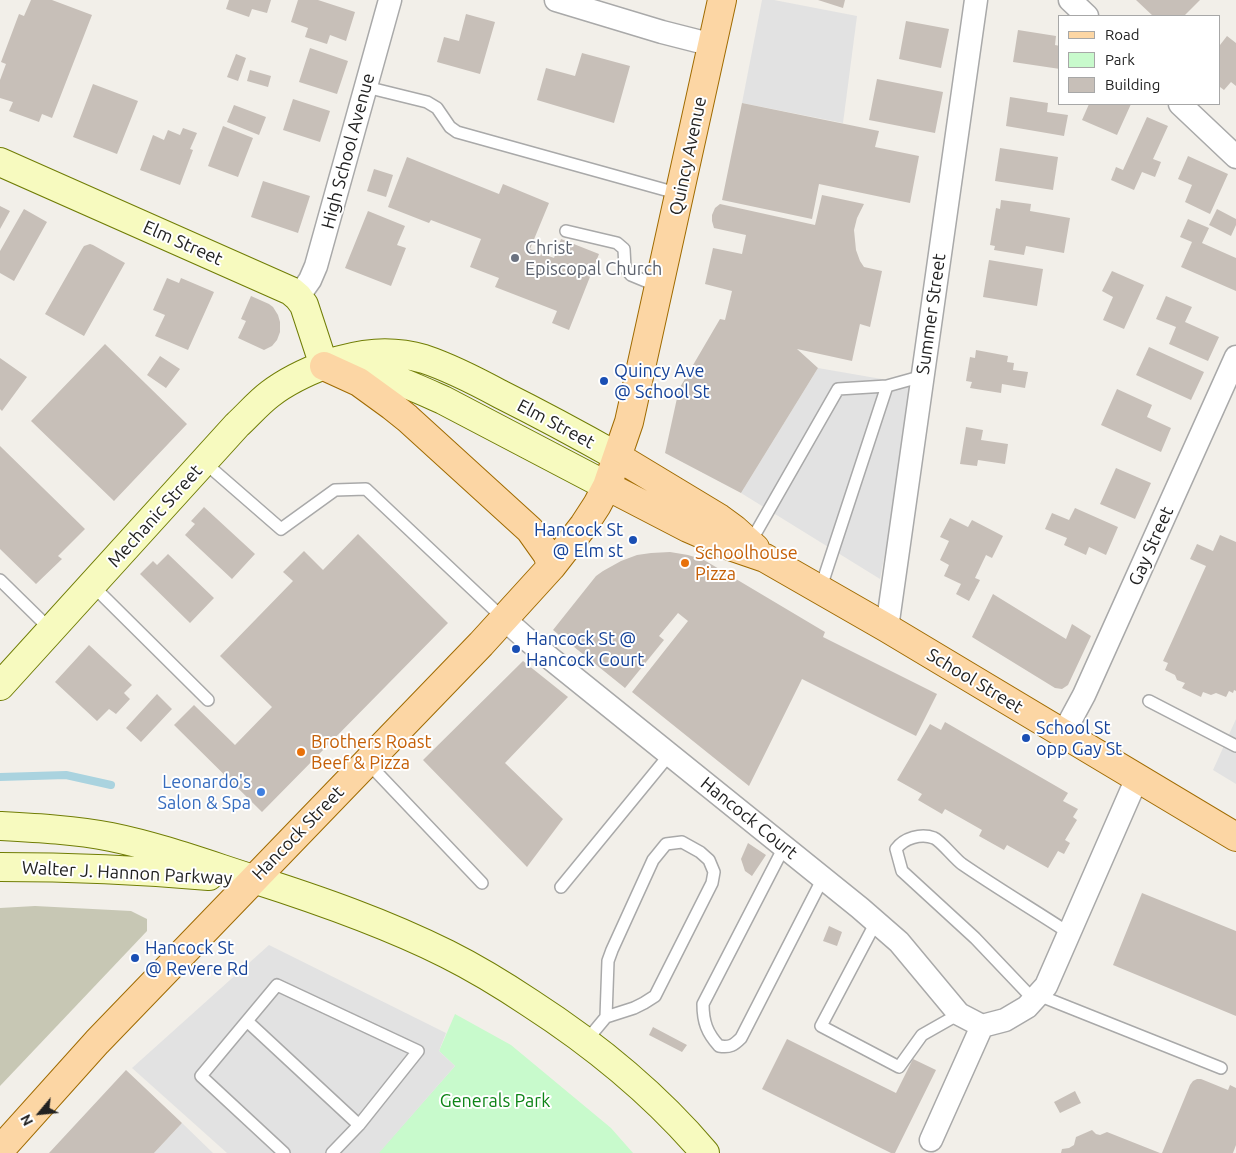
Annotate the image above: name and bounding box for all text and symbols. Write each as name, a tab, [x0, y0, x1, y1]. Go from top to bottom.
legend	[1058, 15, 1221, 105]
text: Road	[1105, 26, 1140, 43]
text: Park	[1105, 51, 1135, 68]
street label: High School Avenue	[317, 71, 379, 231]
text: Building	[1105, 76, 1160, 93]
street label: Quincy Avenue	[665, 95, 711, 217]
street label: Elm Street	[140, 216, 226, 270]
place label: Christ Episcopal Church	[525, 237, 662, 280]
marker: Christ Episcopal Church	[509, 252, 521, 264]
street label: Summer Street	[912, 252, 950, 376]
place label: Quincy Ave @ School St	[614, 360, 710, 402]
marker: Quincy Ave @ School St	[598, 375, 610, 387]
street label: Elm Street	[514, 395, 598, 453]
street label: Mechanic Street	[103, 460, 207, 572]
street label: Gay Street	[1124, 503, 1178, 589]
place label: Hancock St @ Elm st	[534, 519, 623, 562]
marker: Hancock St @ Elm st	[627, 534, 639, 546]
place label: Schoolhouse Pizza	[695, 542, 798, 584]
marker: Schoolhouse Pizza	[679, 557, 691, 569]
place label: Hancock St @ Hancock Court	[526, 628, 644, 670]
marker: Hancock St @ Hancock Court	[510, 643, 522, 655]
street label: School Street	[923, 644, 1027, 718]
place label: School St opp Gay St	[1036, 717, 1122, 760]
place label: Brothers Roast Beef & Pizza	[311, 731, 432, 774]
marker: School St opp Gay St	[1020, 732, 1032, 744]
marker: Brothers Roast Beef & Pizza	[295, 746, 307, 758]
place label: Leonardo's Salon & Spa	[158, 771, 251, 814]
street label: Hancock Court	[696, 772, 802, 864]
street label: Hancock Street	[248, 781, 348, 885]
marker: Leonardo's Salon & Spa	[255, 786, 267, 798]
street label: Walter J. Hannon Parkway	[21, 857, 233, 889]
place label: Hancock St @ Revere Rd	[145, 937, 248, 980]
marker: Hancock St @ Revere Rd	[129, 952, 141, 964]
north arrow	[15, 1088, 65, 1138]
park label: Generals Park	[440, 1090, 550, 1112]
text: N	[17, 1112, 36, 1128]

